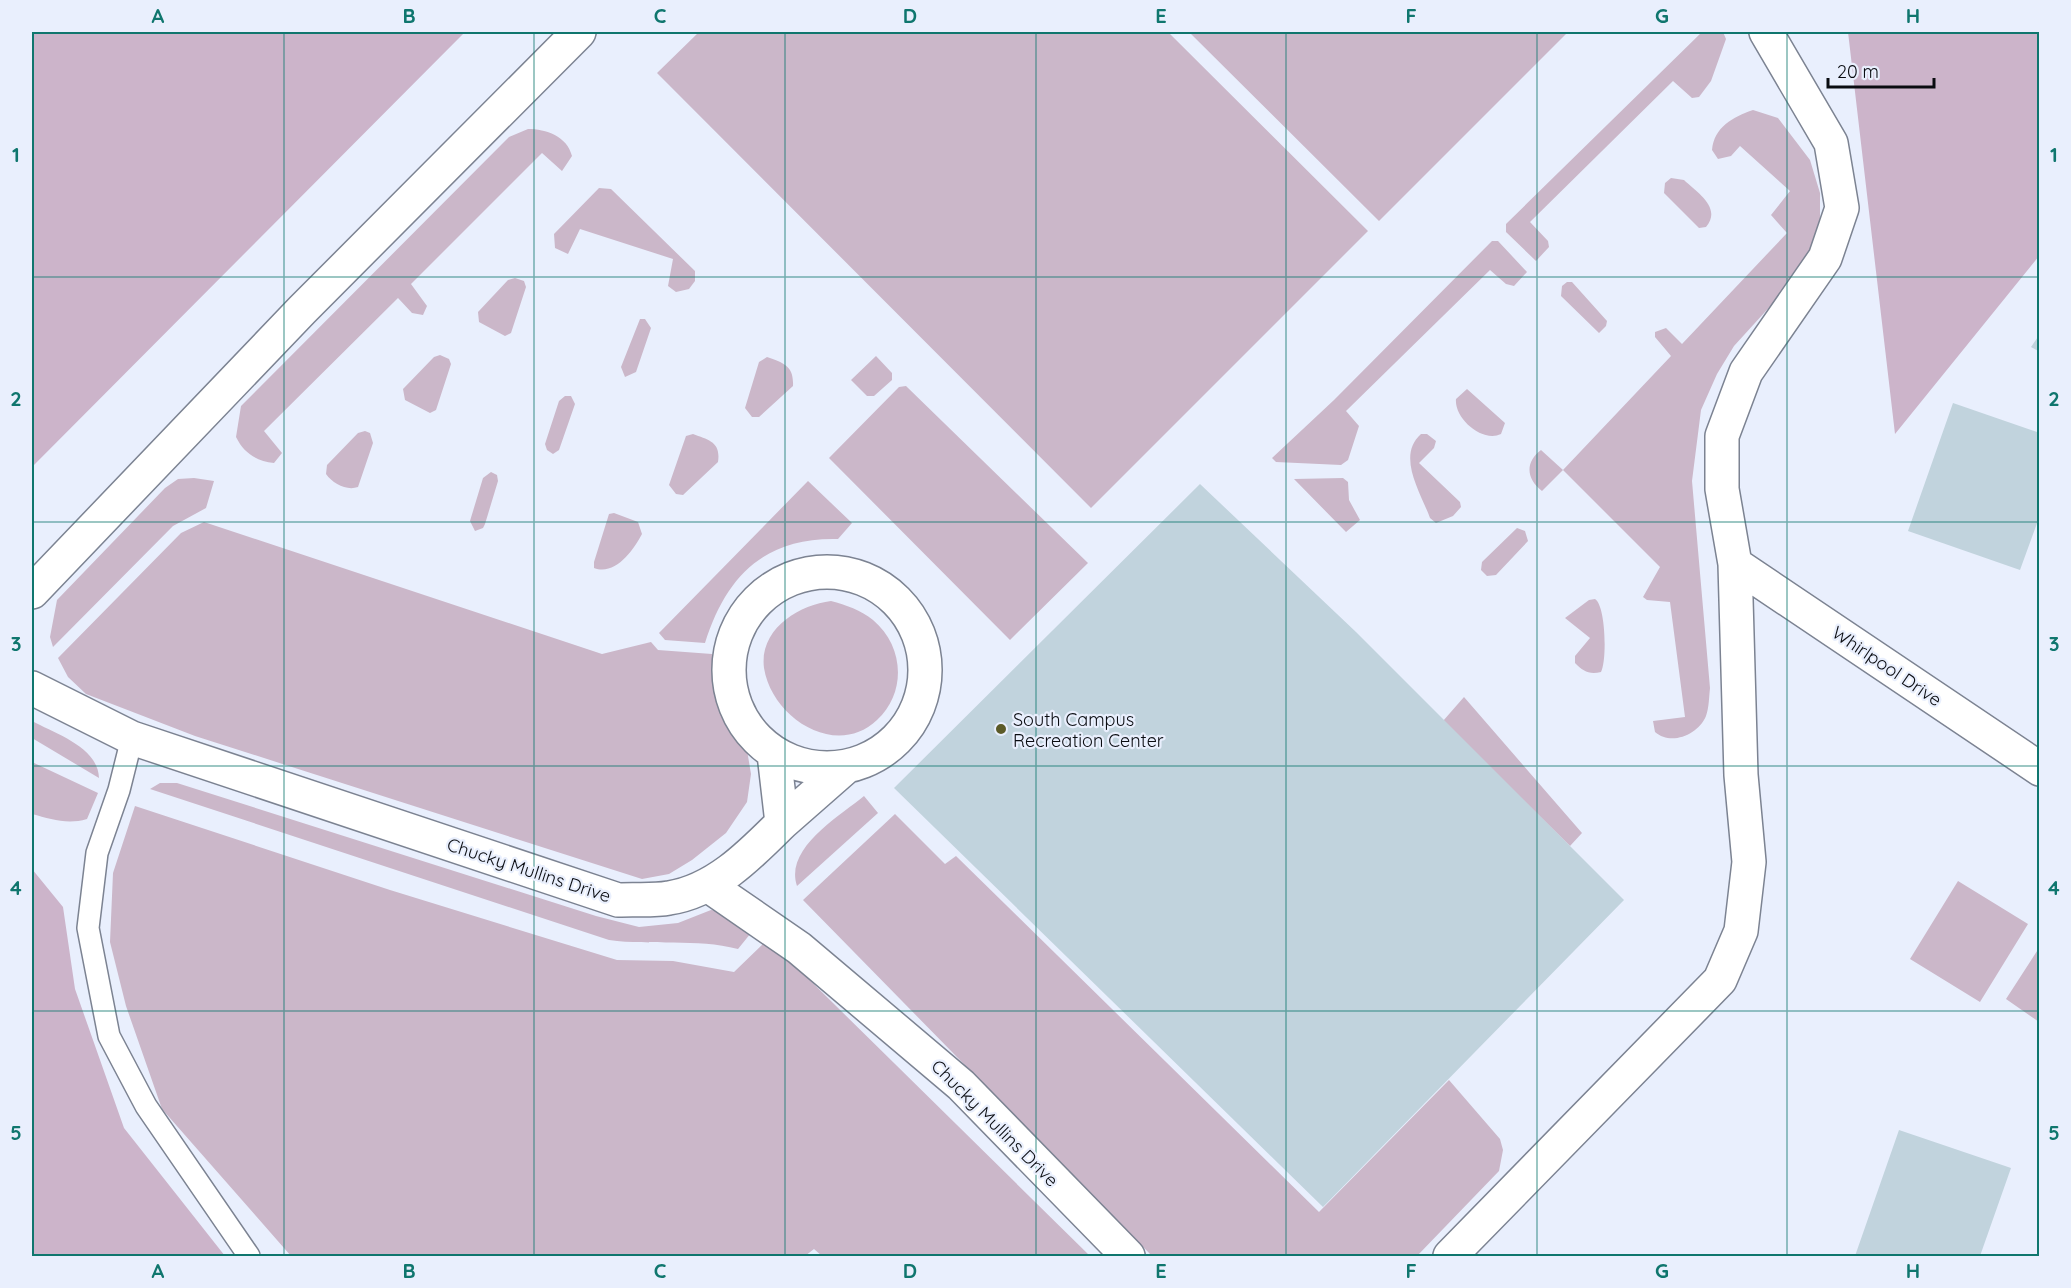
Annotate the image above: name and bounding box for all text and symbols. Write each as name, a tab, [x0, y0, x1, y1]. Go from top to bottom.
text: A	[152, 3, 165, 28]
text: B	[402, 3, 416, 28]
text: C	[654, 3, 667, 28]
text: D	[903, 3, 917, 28]
text: E	[1155, 3, 1167, 28]
text: F	[1405, 3, 1417, 28]
text: G	[1655, 3, 1669, 28]
text: H	[1906, 3, 1920, 28]
scale bar	[1828, 51, 1934, 89]
text: 20 m	[1837, 60, 1879, 83]
text: 1	[12, 142, 20, 167]
text: 1	[2050, 142, 2058, 167]
text: 2	[10, 386, 22, 411]
text: 2	[2048, 386, 2060, 411]
street label: Whirlpool Drive	[1828, 621, 1946, 711]
text: 3	[11, 631, 21, 656]
text: 3	[2049, 631, 2059, 656]
place label: South Campus Recreation Center	[1013, 708, 1164, 752]
marker: South Campus Recreation Center	[994, 722, 1008, 736]
street label: Chucky Mullins Drive	[444, 833, 614, 907]
text: 4	[10, 875, 22, 900]
text: 4	[2048, 875, 2060, 900]
street label: Chucky Mullins Drive	[927, 1055, 1063, 1191]
text: 5	[10, 1120, 22, 1145]
text: 5	[2048, 1120, 2060, 1145]
text: A	[152, 1258, 165, 1283]
text: B	[402, 1258, 416, 1283]
text: C	[654, 1258, 667, 1283]
text: D	[903, 1258, 917, 1283]
text: E	[1155, 1258, 1167, 1283]
text: F	[1405, 1258, 1417, 1283]
text: G	[1655, 1258, 1669, 1283]
text: H	[1906, 1258, 1920, 1283]

